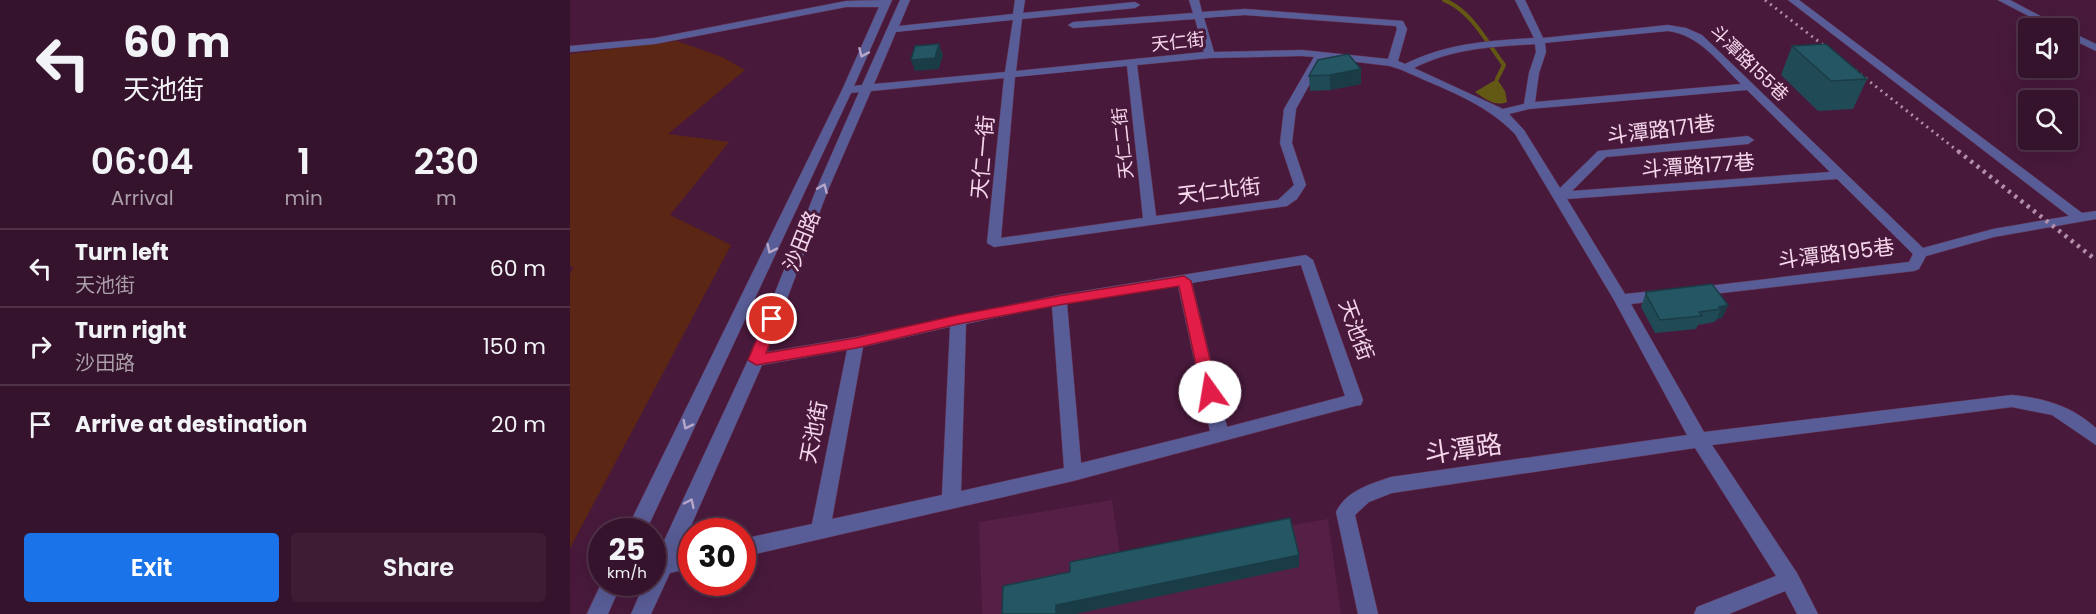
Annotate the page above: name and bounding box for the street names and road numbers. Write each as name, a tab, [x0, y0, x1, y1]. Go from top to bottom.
street label: 斗潭路155巷	[1705, 19, 1794, 106]
street label: 天仁街	[1150, 26, 1206, 57]
street label: 天仁二街	[1106, 106, 1139, 180]
street label: 斗潭路171巷	[1605, 108, 1717, 151]
street label: 天仁一街	[964, 114, 1001, 200]
street label: 斗潭路177巷	[1640, 147, 1756, 184]
street label: 天仁北街	[1175, 171, 1262, 210]
street label: 沙田路	[776, 206, 827, 275]
street label: 斗潭路195巷	[1776, 232, 1896, 275]
street label: 天池街	[1332, 295, 1381, 364]
street label: 天池街	[793, 398, 834, 466]
street label: 斗潭路	[1422, 426, 1504, 472]

